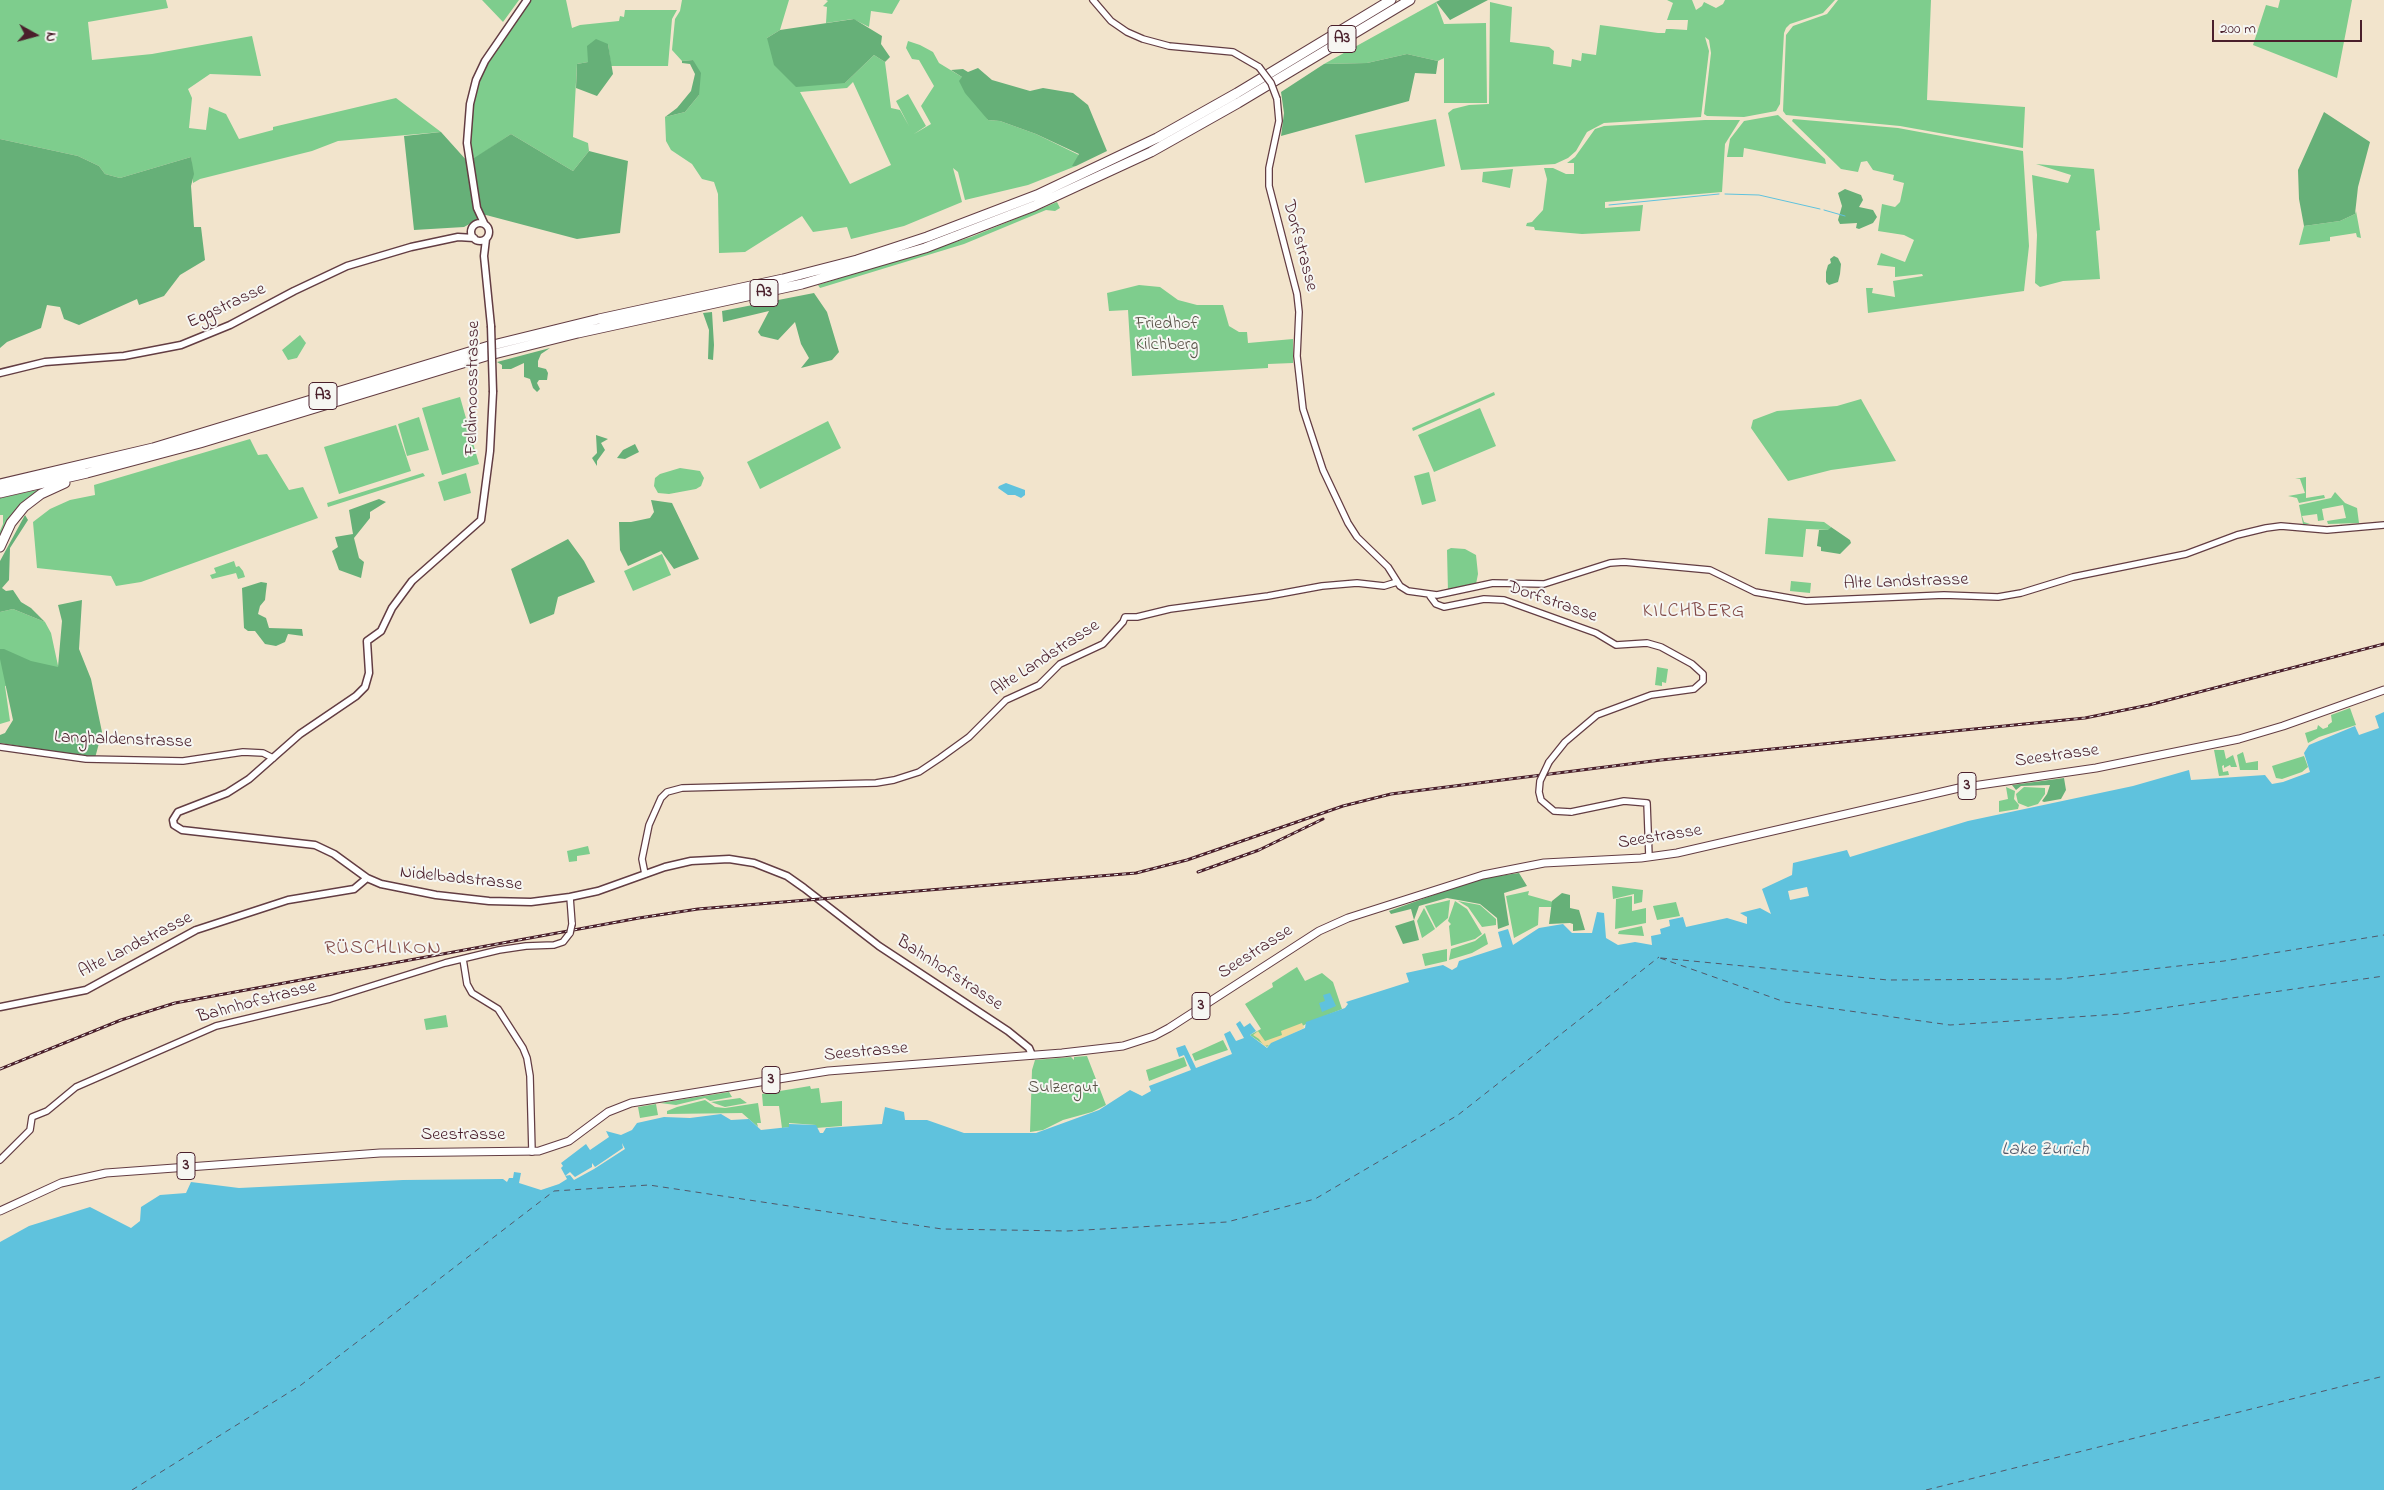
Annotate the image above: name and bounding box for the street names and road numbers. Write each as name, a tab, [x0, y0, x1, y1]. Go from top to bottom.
road number: A3	[1328, 26, 1356, 52]
street label: Dorfstrasse	[1276, 198, 1322, 294]
street label: Eggstrasse	[184, 279, 270, 335]
road number: A3	[750, 280, 778, 306]
street label: Feldimoosstrasse	[462, 320, 486, 456]
road number: A3	[309, 382, 337, 410]
street label: Alte Landstrasse	[1843, 570, 1969, 596]
street label: Dorfstrasse	[1504, 578, 1600, 628]
street label: Alte Landstrasse	[988, 616, 1104, 702]
street label: Langhaldenstrasse	[54, 728, 192, 754]
street label: Seestrasse	[2014, 740, 2100, 774]
road number: 3	[1958, 772, 1976, 799]
street label: Seestrasse	[1617, 821, 1703, 855]
street label: Nidelbadstrasse	[399, 863, 523, 897]
street label: Alte Landstrasse	[75, 908, 197, 984]
street label: Seestrasse	[1215, 921, 1297, 985]
street label: Bahnhofstrasse	[892, 932, 1006, 1016]
street label: Bahnhofstrasse	[195, 977, 319, 1029]
road number: 3	[1192, 992, 1210, 1019]
street label: Seestrasse	[823, 1039, 909, 1067]
road number: 3	[762, 1066, 780, 1094]
street label: Seestrasse	[421, 1125, 505, 1147]
road number: 3	[177, 1152, 195, 1180]

